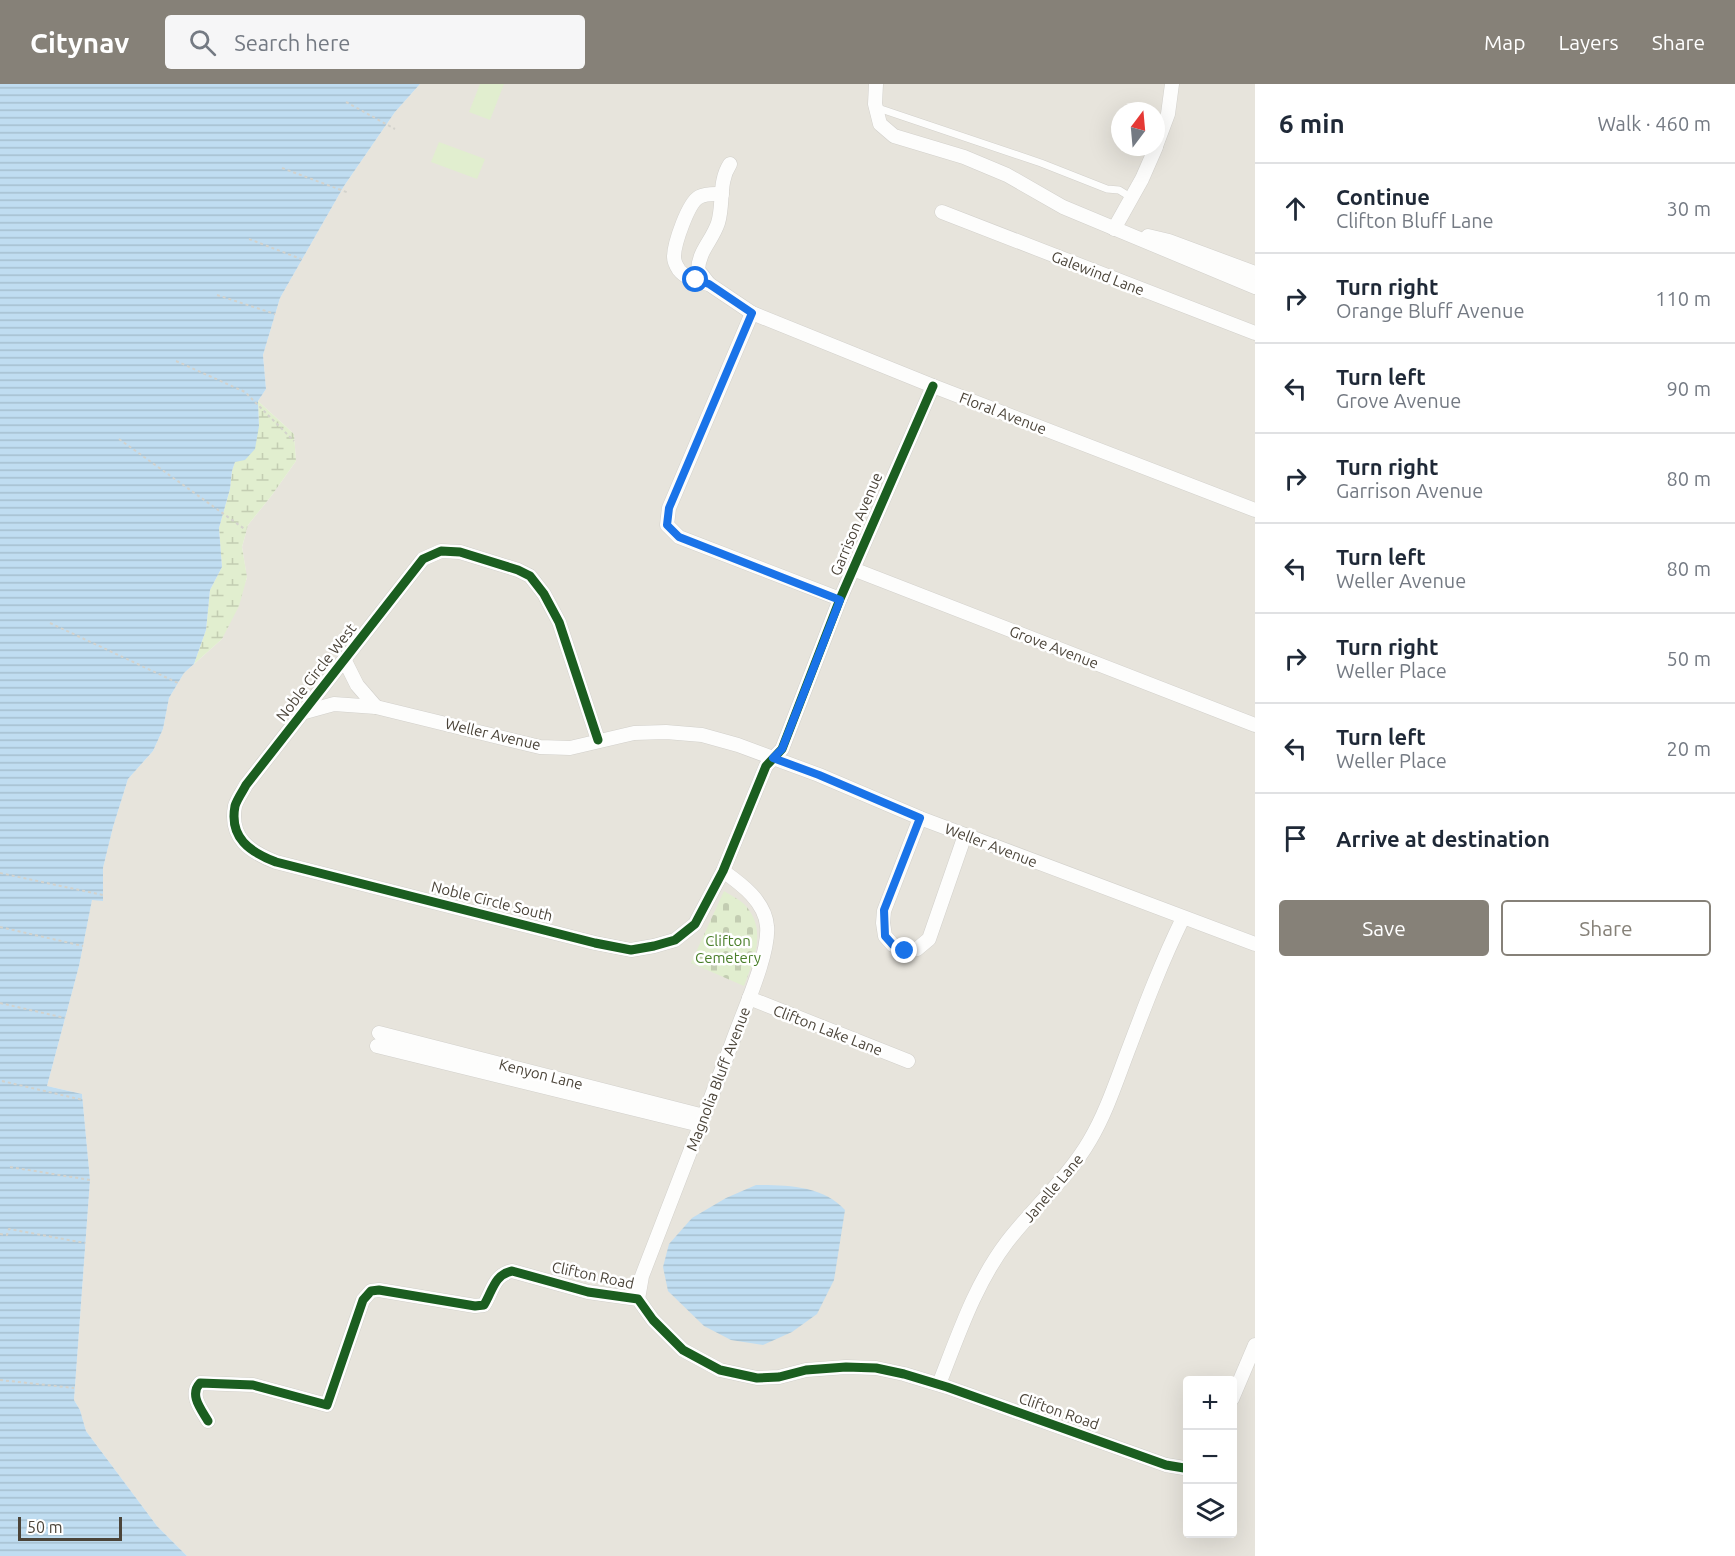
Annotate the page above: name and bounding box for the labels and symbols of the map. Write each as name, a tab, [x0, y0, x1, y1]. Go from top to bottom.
north arrow	[1111, 102, 1165, 156]
street label: Galewind Lane	[1049, 247, 1147, 299]
route start	[682, 266, 708, 292]
street label: Floral Avenue	[957, 389, 1049, 437]
street label: Garrison Avenue	[827, 470, 885, 578]
street label: Noble Circle West	[273, 620, 360, 724]
street label: Grove Avenue	[1007, 622, 1101, 672]
street label: Weller Avenue	[443, 715, 543, 753]
street label: Weller Avenue	[942, 820, 1040, 870]
street label: Noble Circle South	[429, 878, 555, 924]
park label: Clifton Cemetery	[695, 932, 761, 966]
route end	[891, 937, 917, 963]
street label: Clifton Lake Lane	[771, 1001, 885, 1059]
street label: Magnolia Bluff Avenue	[683, 1005, 753, 1153]
street label: Kenyon Lane	[497, 1055, 585, 1093]
street label: Janelle Lane	[1020, 1150, 1086, 1226]
street label: Clifton Road	[550, 1258, 636, 1292]
street label: Clifton Road	[1017, 1389, 1101, 1433]
scale bar	[18, 1514, 122, 1542]

